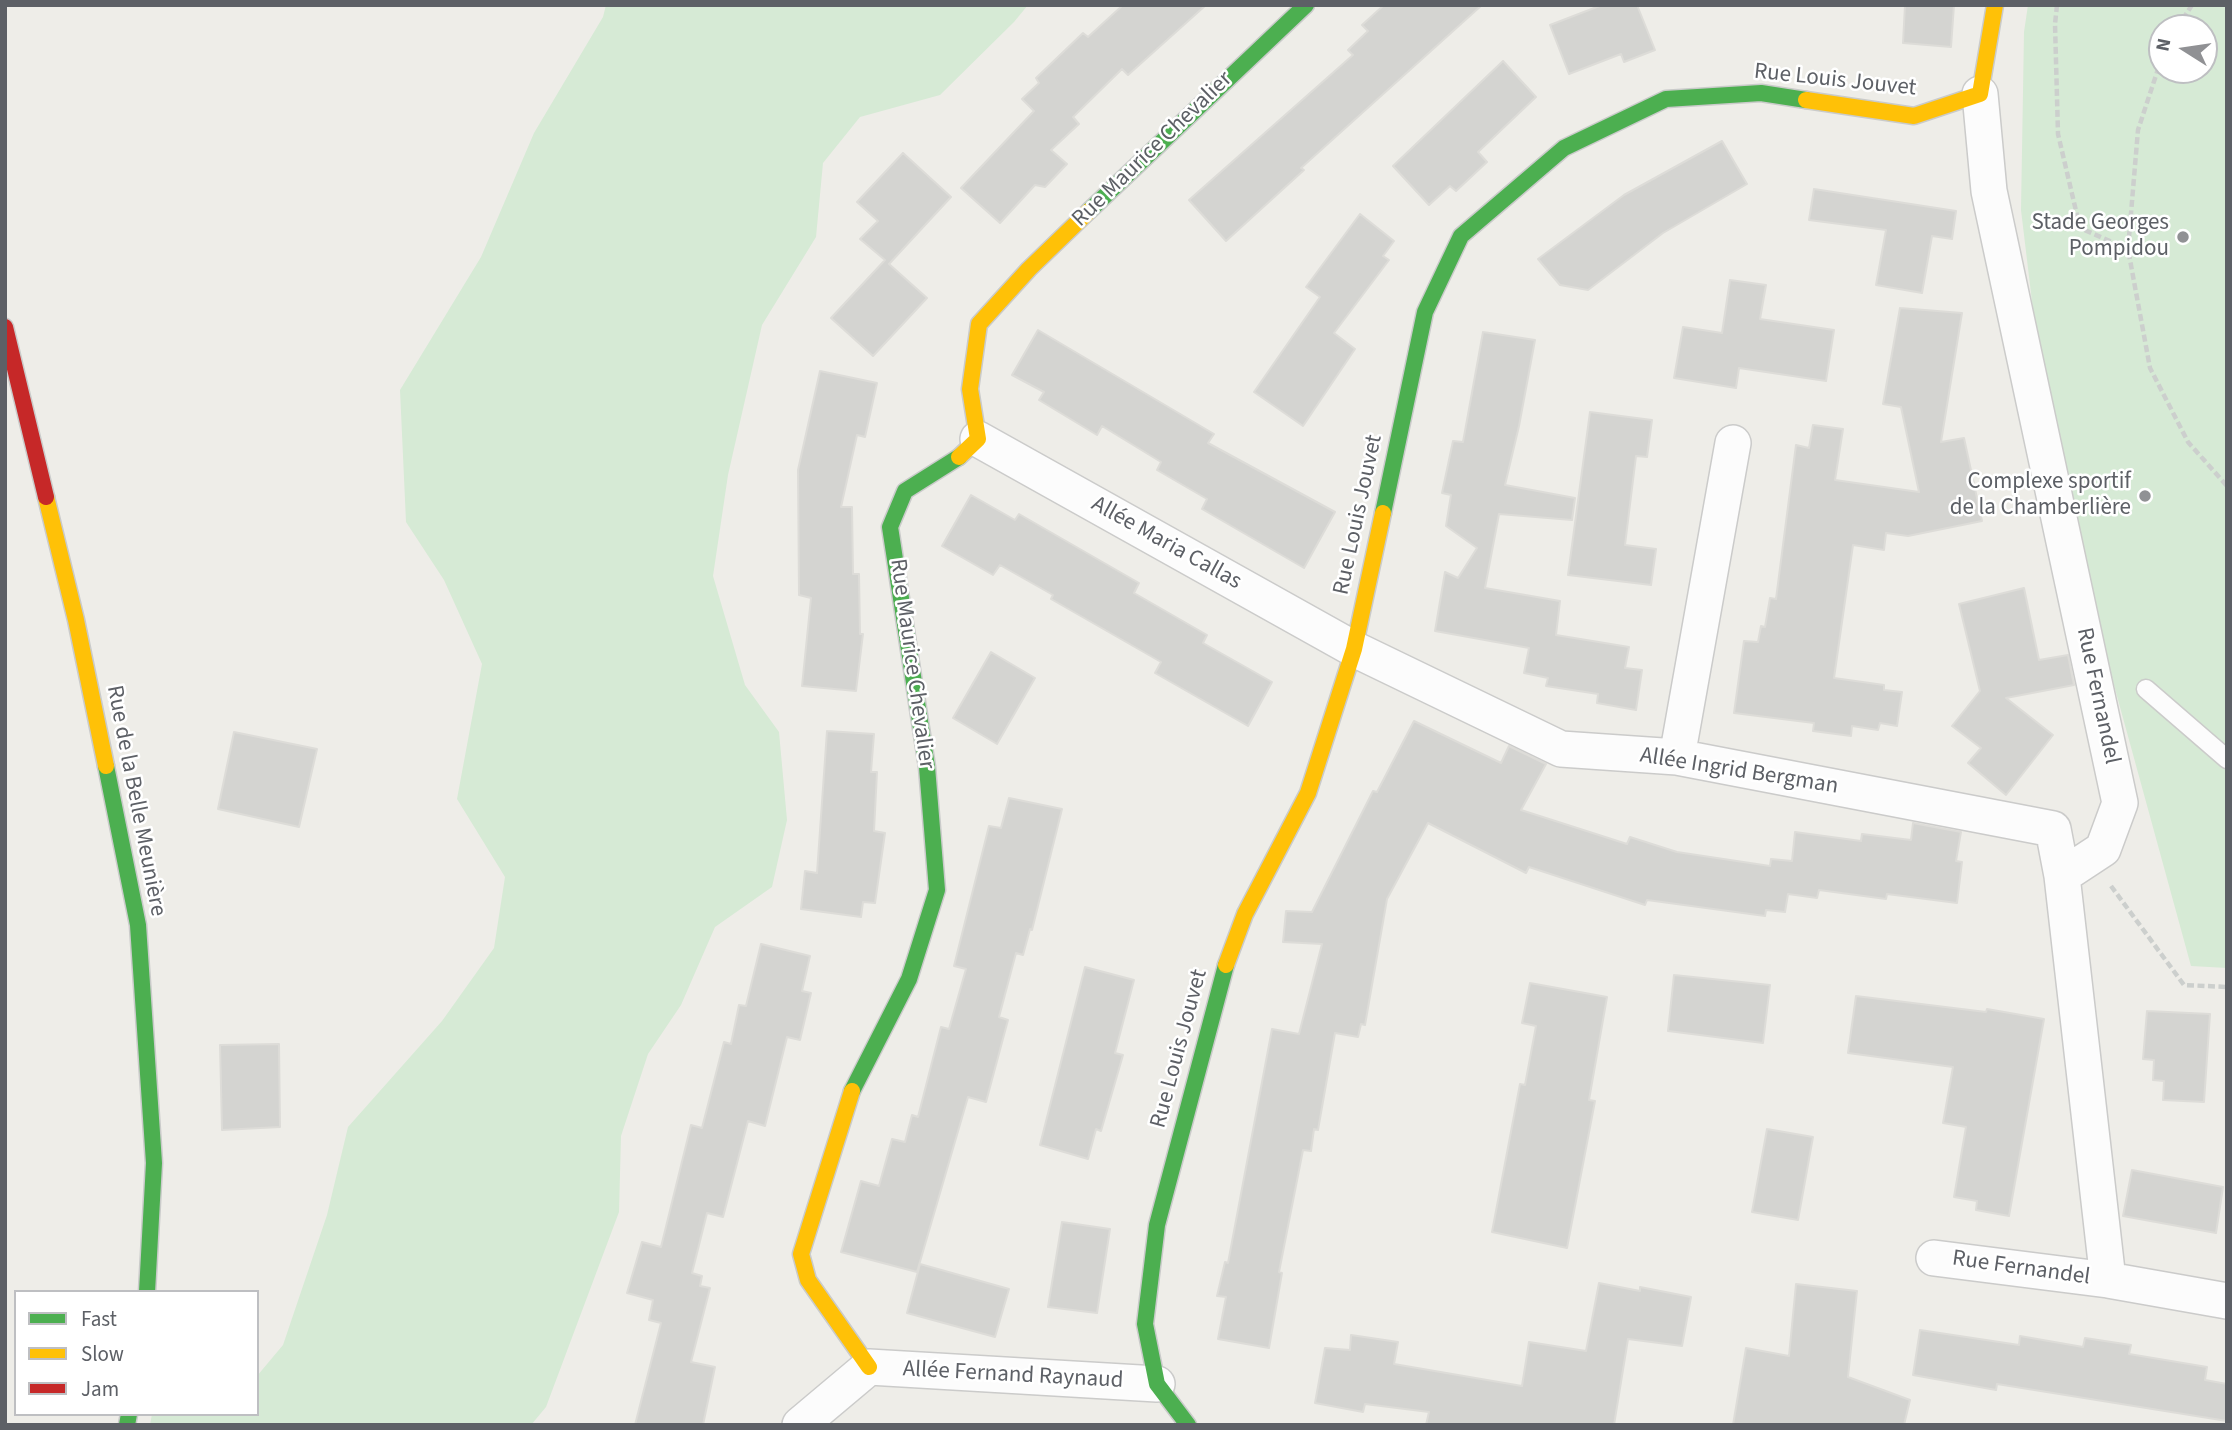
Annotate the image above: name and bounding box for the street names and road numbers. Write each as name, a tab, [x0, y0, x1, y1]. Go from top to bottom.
street label: Rue Louis Jouvet	[1753, 59, 1917, 103]
street label: Rue Maurice Chevalier	[1067, 66, 1239, 234]
street label: Rue Louis Jouvet	[1329, 432, 1389, 598]
street label: Allée Maria Callas	[1086, 491, 1246, 597]
street label: Rue Maurice Chevalier	[883, 557, 939, 771]
street label: Rue Fernandel	[2069, 625, 2125, 767]
street label: Rue de la Belle Meunière	[99, 683, 171, 919]
street label: Allée Ingrid Bergman	[1638, 743, 1840, 801]
street label: Rue Louis Jouvet	[1146, 967, 1214, 1131]
street label: Rue Fernandel	[1950, 1246, 2092, 1292]
street label: Allée Fernand Raynaud	[902, 1356, 1124, 1396]

